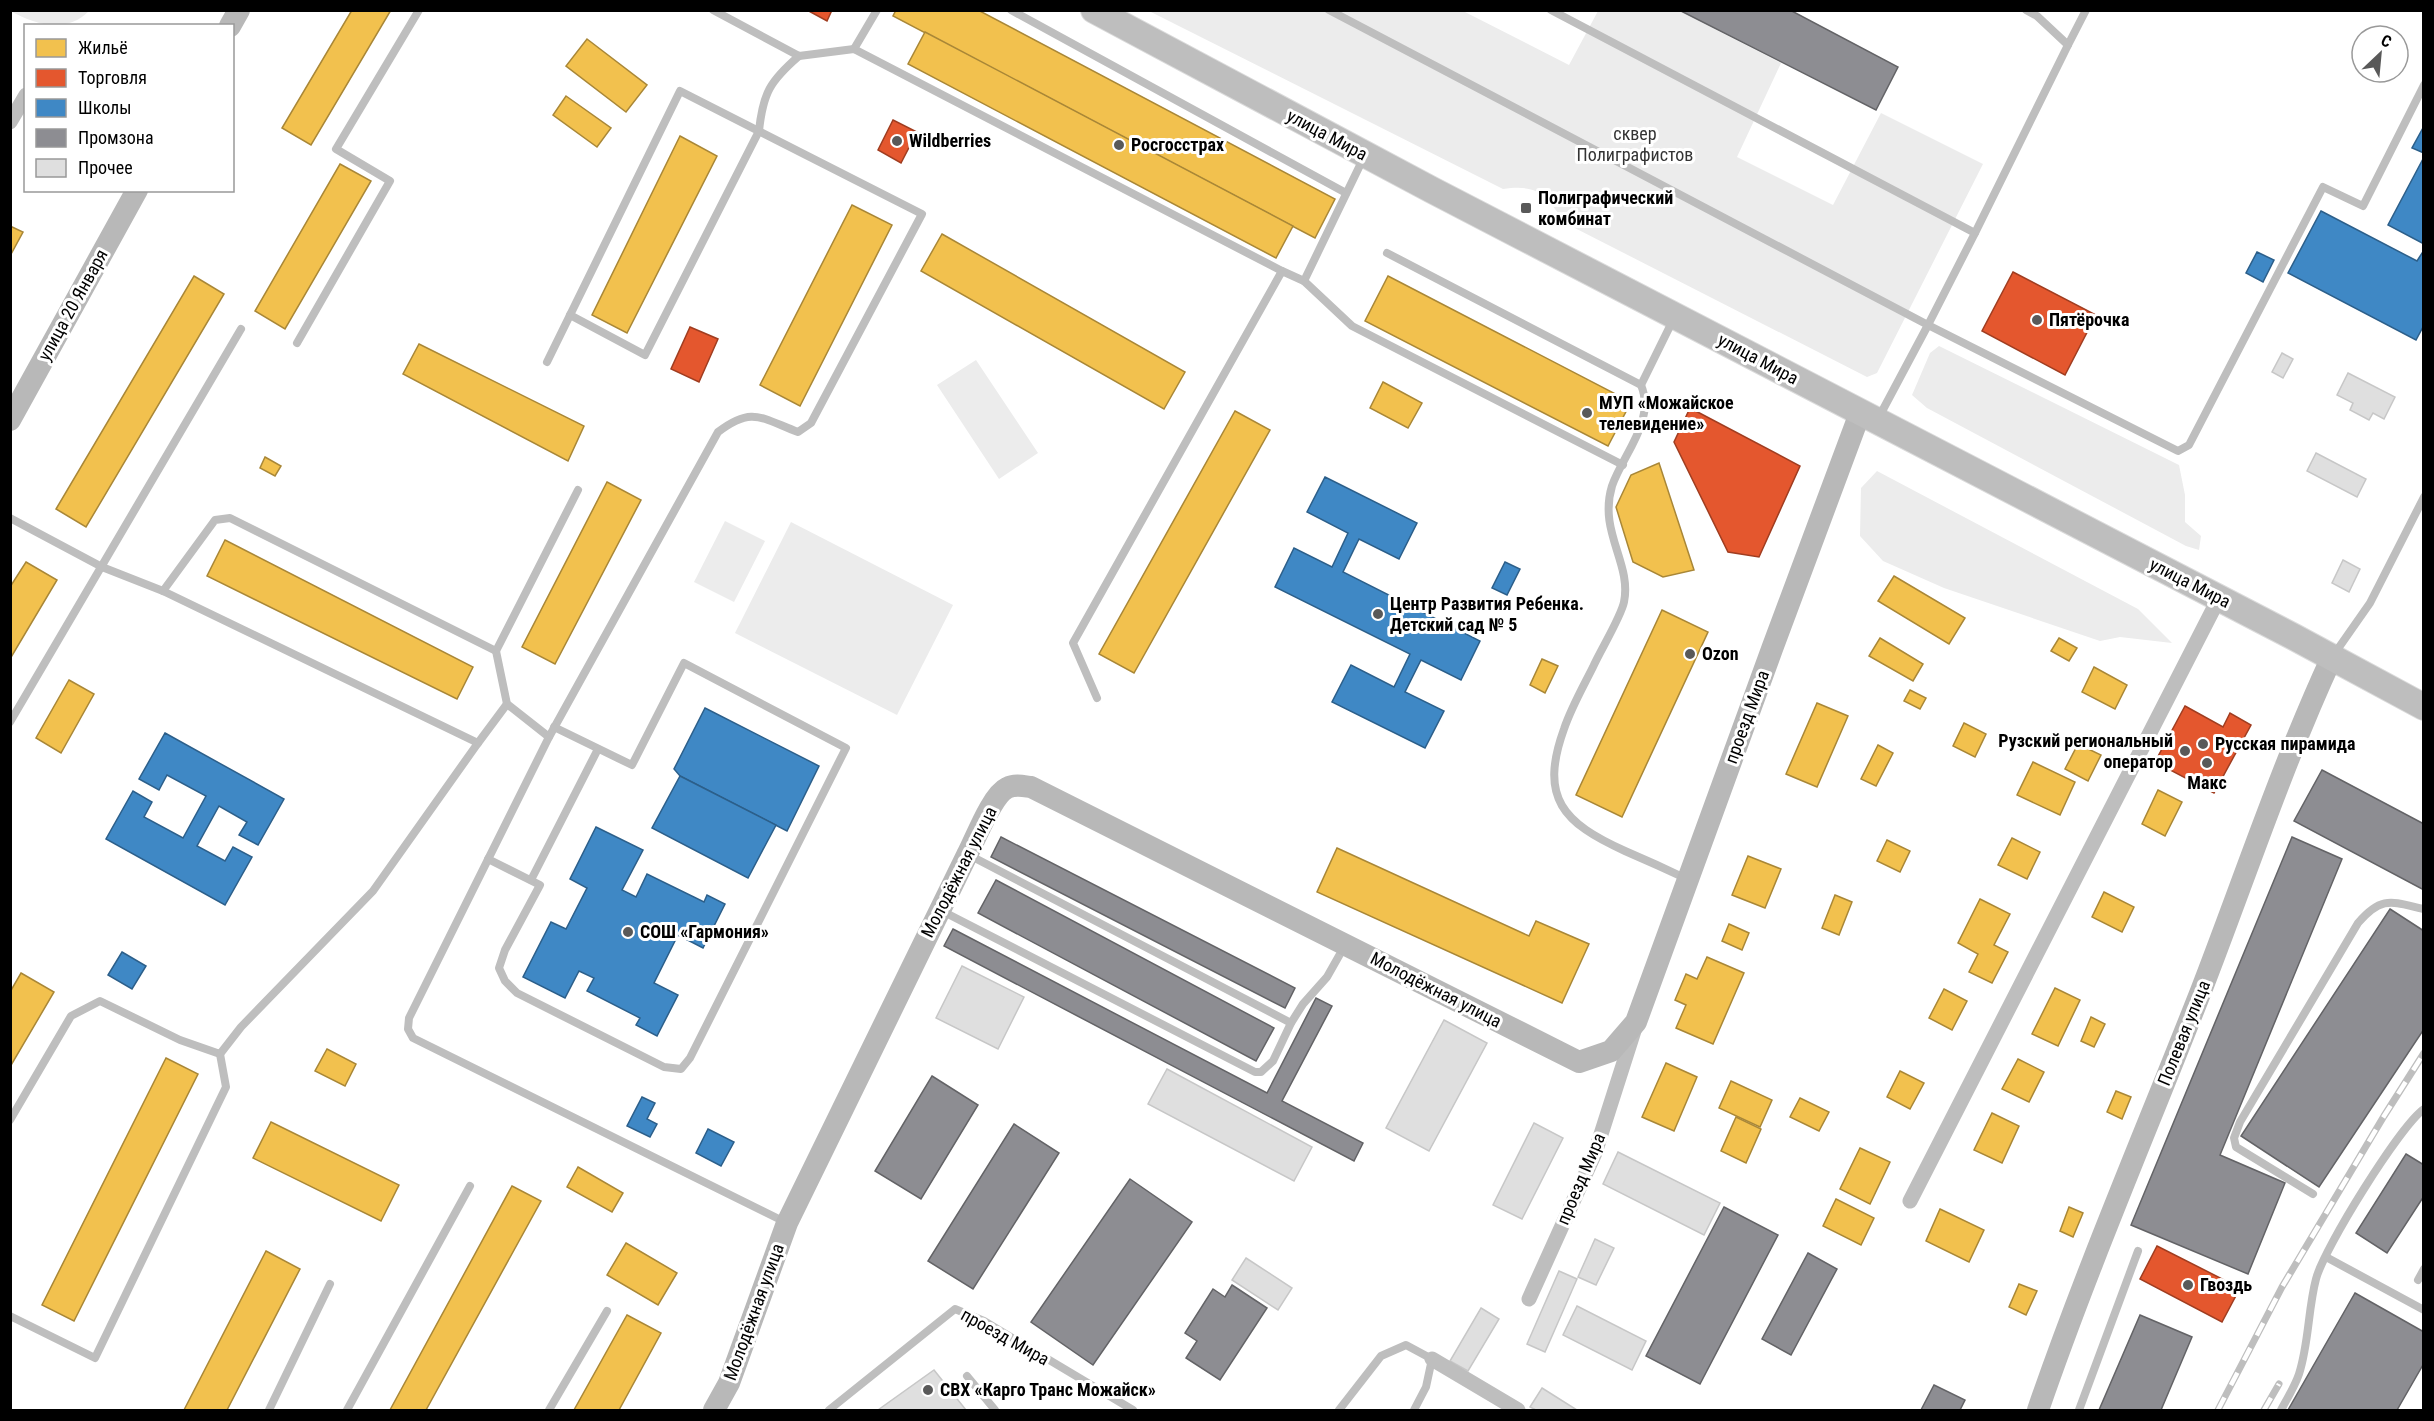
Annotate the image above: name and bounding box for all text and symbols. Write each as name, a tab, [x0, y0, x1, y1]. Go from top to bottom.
legend	[24, 24, 234, 192]
north arrow	[2350, 24, 2410, 84]
text: С	[2378, 30, 2395, 52]
text: Жильё	[78, 37, 128, 58]
text: Торговля	[78, 67, 147, 88]
text: Школы	[78, 97, 131, 118]
street label: улица Мира	[1283, 105, 1371, 164]
park label: сквер Полиграфистов	[1577, 123, 1693, 165]
text: Промзона	[78, 127, 154, 148]
place label: Wildberries	[909, 130, 991, 151]
marker: Wildberries	[890, 134, 904, 148]
place label: Росгосстрах	[1131, 134, 1224, 155]
marker: Росгосстрах	[1112, 138, 1126, 152]
text: Прочее	[78, 157, 133, 178]
place label: Полиграфический комбинат	[1538, 187, 1673, 229]
marker: Полиграфический комбинат	[1519, 201, 1533, 215]
street label: улица 20 Января	[33, 245, 112, 364]
place label: Пятёрочка	[2049, 309, 2129, 330]
marker: Пятёрочка	[2030, 313, 2044, 327]
street label: улица Мира	[1714, 329, 1802, 388]
place label: МУП «Можайское телевидение»	[1599, 392, 1734, 434]
marker: МУП «Можайское телевидение»	[1580, 406, 1594, 420]
street label: улица Мира	[2146, 553, 2234, 612]
place label: Центр Развития Ребенка. Детский сад № 5	[1390, 593, 1584, 635]
marker: Центр Развития Ребенка. Детский сад № 5	[1371, 607, 1385, 621]
place label: Ozon	[1702, 643, 1739, 664]
marker: Ozon	[1683, 647, 1697, 661]
street label: проезд Мира	[1720, 667, 1773, 766]
place label: Рузский региональный оператор	[1998, 730, 2173, 772]
place label: Русская пирамида	[2215, 733, 2355, 754]
marker: Русская пирамида	[2196, 737, 2210, 751]
marker: Рузский региональный оператор	[2178, 744, 2192, 758]
marker: Макс	[2200, 756, 2214, 770]
place label: Макс	[2187, 772, 2227, 793]
street label: Молодёжная улица	[916, 803, 1001, 941]
place label: СОШ «Гармония»	[640, 921, 769, 942]
marker: СОШ «Гармония»	[621, 925, 635, 939]
street label: Молодёжная улица	[1367, 947, 1505, 1032]
street label: Полевая улица	[2153, 977, 2214, 1089]
street label: проезд Мира	[1552, 1130, 1609, 1228]
street label: Молодёжная улица	[719, 1240, 788, 1383]
place label: Гвоздь	[2200, 1274, 2252, 1295]
marker: Гвоздь	[2181, 1278, 2195, 1292]
street label: проезд Мира	[957, 1304, 1053, 1369]
place label: СВХ «Карго Транс Можайск»	[940, 1379, 1156, 1400]
marker: СВХ «Карго Транс Можайск»	[921, 1383, 935, 1397]

